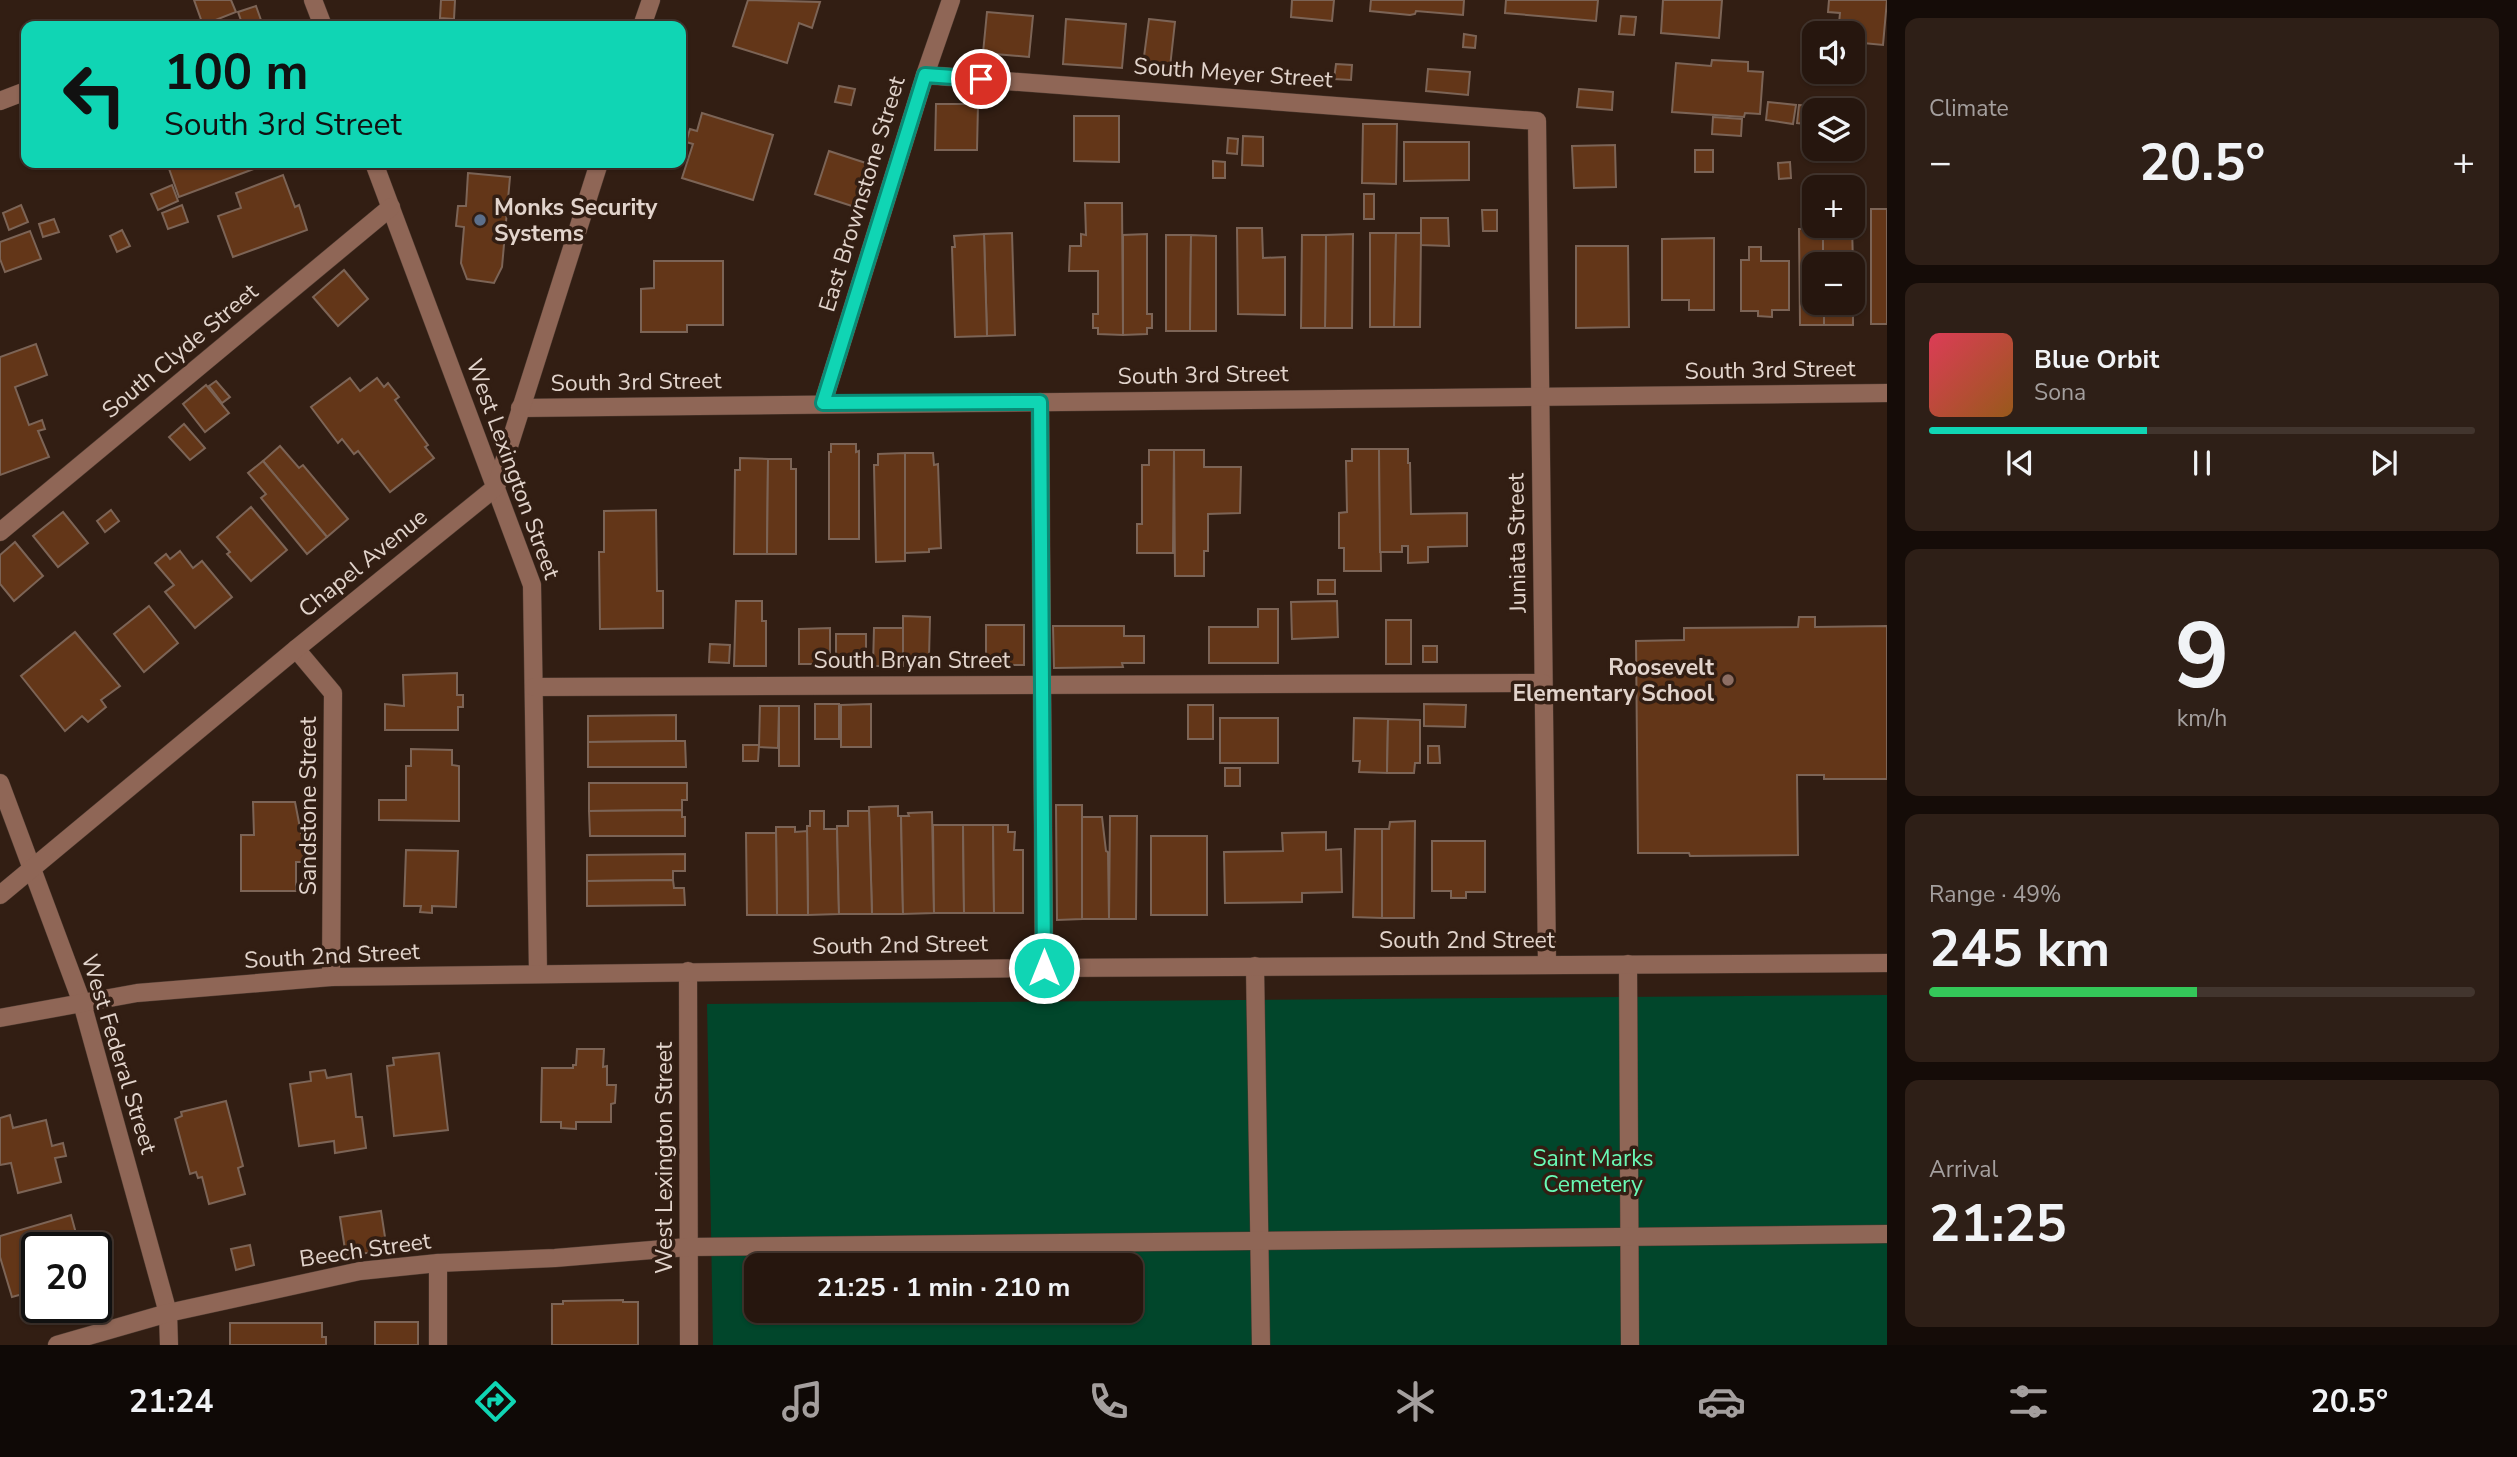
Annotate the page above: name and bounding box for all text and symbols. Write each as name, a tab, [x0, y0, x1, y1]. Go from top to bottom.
map controls	[1802, 21, 1865, 315]
button: sound	[1802, 21, 1865, 84]
text: 100 m	[164, 39, 308, 106]
icon: left	[49, 49, 140, 140]
pin	[951, 49, 1011, 109]
street label: South Meyer Street	[1132, 51, 1334, 95]
icon: arrive	[962, 60, 1000, 98]
street label: East Brownstone Street	[811, 72, 913, 316]
text: Climate	[1929, 93, 2009, 124]
button: layers	[1802, 98, 1865, 161]
text: South 3rd Street	[164, 103, 402, 146]
text: 20.5°	[2139, 127, 2265, 198]
text: −	[1929, 137, 1952, 188]
text: +	[2452, 137, 2475, 188]
button: +	[1802, 175, 1865, 238]
place label: Monks Security Systems	[494, 192, 658, 249]
marker: Monks Security Systems	[472, 212, 488, 228]
button: −	[1802, 252, 1865, 315]
street label: South Clyde Street	[95, 276, 265, 426]
text: Blue Orbit	[2034, 342, 2159, 377]
street label: South 3rd Street	[1684, 353, 1857, 387]
street label: West Lexington Street	[459, 355, 568, 584]
street label: South 3rd Street	[1117, 358, 1290, 392]
street label: South 3rd Street	[550, 365, 723, 399]
text: Sona	[2034, 377, 2086, 408]
icon: previous	[2001, 444, 2039, 482]
icon: pause	[2183, 444, 2221, 482]
icon: next	[2365, 444, 2403, 482]
street label: Juniata Street	[1500, 472, 1534, 614]
street label: Chapel Avenue	[292, 501, 434, 625]
text: 9	[2175, 595, 2229, 719]
street label: South Bryan Street	[814, 645, 1011, 676]
place label: Roosevelt Elementary School	[1512, 652, 1715, 709]
marker: Roosevelt Elementary School	[1720, 672, 1736, 688]
text: km/h	[2177, 703, 2227, 734]
street label: Sandstone Street	[293, 716, 324, 895]
text: Range · 49%	[1929, 879, 2061, 910]
text: 245 km	[1929, 913, 2110, 984]
street label: South 2nd Street	[1379, 925, 1556, 956]
street label: South 2nd Street	[812, 928, 989, 962]
position arrow	[1007, 931, 1081, 1005]
street label: South 2nd Street	[243, 936, 422, 976]
street label: West Federal Street	[74, 951, 164, 1158]
street label: West Lexington Street	[649, 1041, 680, 1274]
park label: Saint Marks Cemetery	[1532, 1143, 1654, 1200]
text: Arrival	[1929, 1154, 1998, 1185]
text: 21:25	[1929, 1188, 2067, 1259]
street label: Beech Street	[297, 1225, 434, 1275]
speed limit sign: 20	[21, 1232, 112, 1323]
text: 21:25 · 1 min · 210 m	[817, 1270, 1070, 1305]
icon: directions	[471, 1377, 520, 1426]
icon: music	[778, 1377, 827, 1426]
icon: phone	[1084, 1377, 1133, 1426]
icon: climate	[1391, 1377, 1440, 1426]
icon: car	[1697, 1377, 1746, 1426]
icon: filters	[2004, 1377, 2053, 1426]
text: 21:24	[129, 1380, 214, 1423]
text: 20.5°	[2310, 1380, 2388, 1423]

